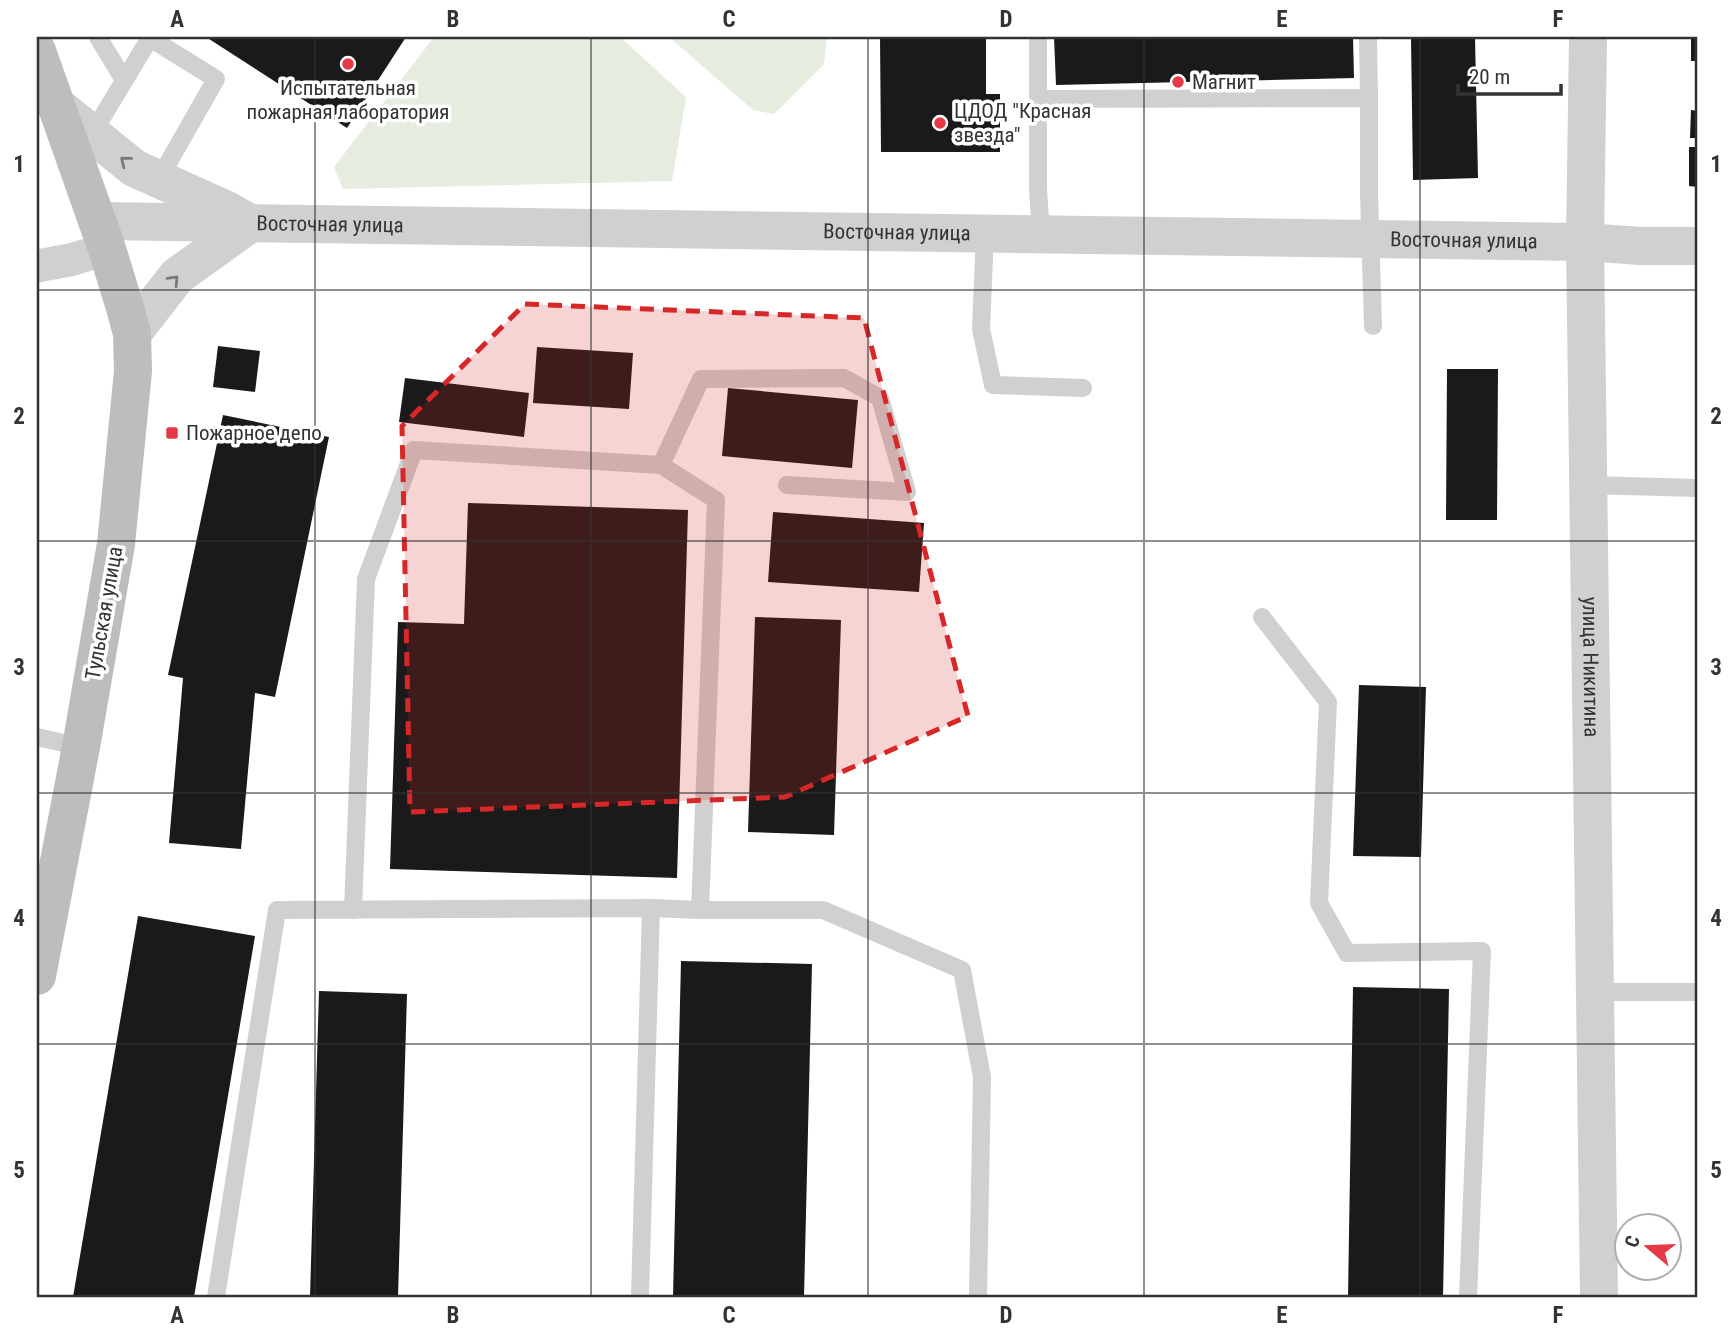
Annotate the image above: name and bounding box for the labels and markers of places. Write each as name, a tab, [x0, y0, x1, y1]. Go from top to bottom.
marker: Испытательная пожарная лаборатория	[340, 56, 356, 72]
place label: Магнит	[1192, 70, 1256, 94]
marker: Магнит	[1170, 74, 1186, 90]
place label: Испытательная пожарная лаборатория	[246, 76, 450, 124]
place label: ЦДОД "Красная звезда"	[954, 99, 1091, 147]
marker: ЦДОД "Красная звезда"	[932, 115, 948, 131]
place label: Пожарное депо	[186, 421, 322, 445]
marker: Пожарное депо	[164, 425, 180, 441]

